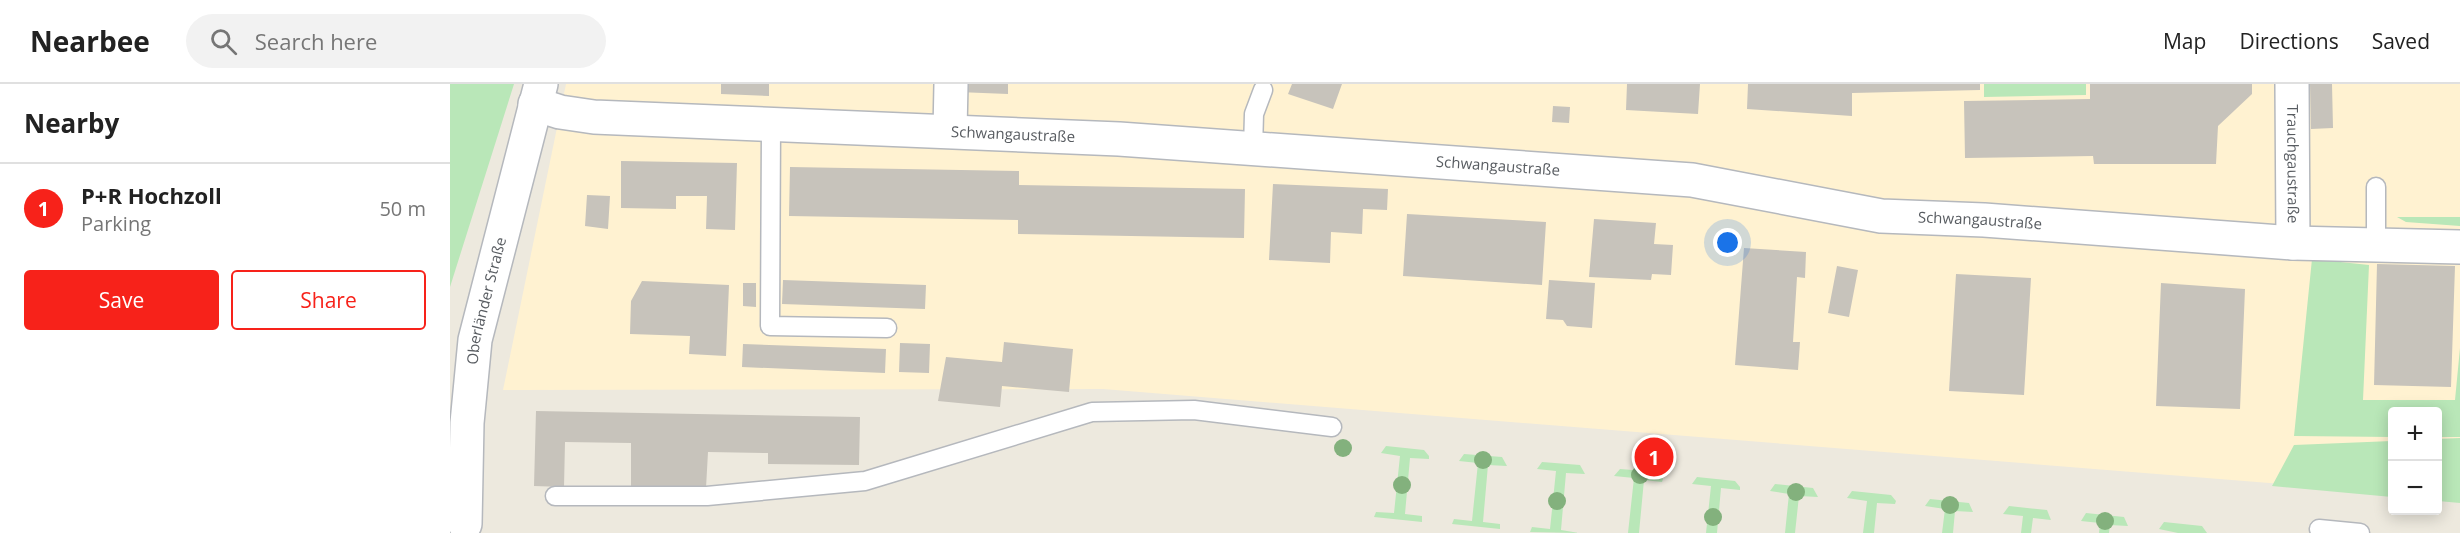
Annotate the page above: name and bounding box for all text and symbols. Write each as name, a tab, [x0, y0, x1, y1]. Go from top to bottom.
search box	[186, 14, 606, 68]
text: Nearbee	[30, 22, 150, 60]
icon: search	[207, 25, 240, 58]
text: Search here	[255, 26, 377, 56]
text: Map	[2163, 27, 2206, 55]
text: Directions	[2239, 27, 2339, 55]
text: Saved	[2372, 27, 2430, 55]
text: Nearby	[24, 105, 119, 141]
street label: Trauchgaustraße	[2283, 105, 2304, 223]
street label: Schwangaustraße	[951, 121, 1076, 146]
street label: Schwangaustraße	[1435, 151, 1561, 180]
text: P+R Hochzoll	[81, 180, 222, 210]
text: 1	[38, 195, 49, 222]
text: 50 m	[379, 195, 426, 222]
street label: Schwangaustraße	[1918, 206, 2043, 233]
text: Parking	[81, 210, 151, 237]
your location	[1713, 228, 1742, 257]
street label: Oberländer Straße	[462, 235, 510, 365]
button: Save	[24, 270, 219, 330]
button: Share	[231, 270, 426, 330]
map controls	[2388, 407, 2442, 515]
button: +	[2388, 407, 2442, 461]
pin: 1	[1634, 434, 1674, 479]
button: −	[2388, 461, 2442, 515]

